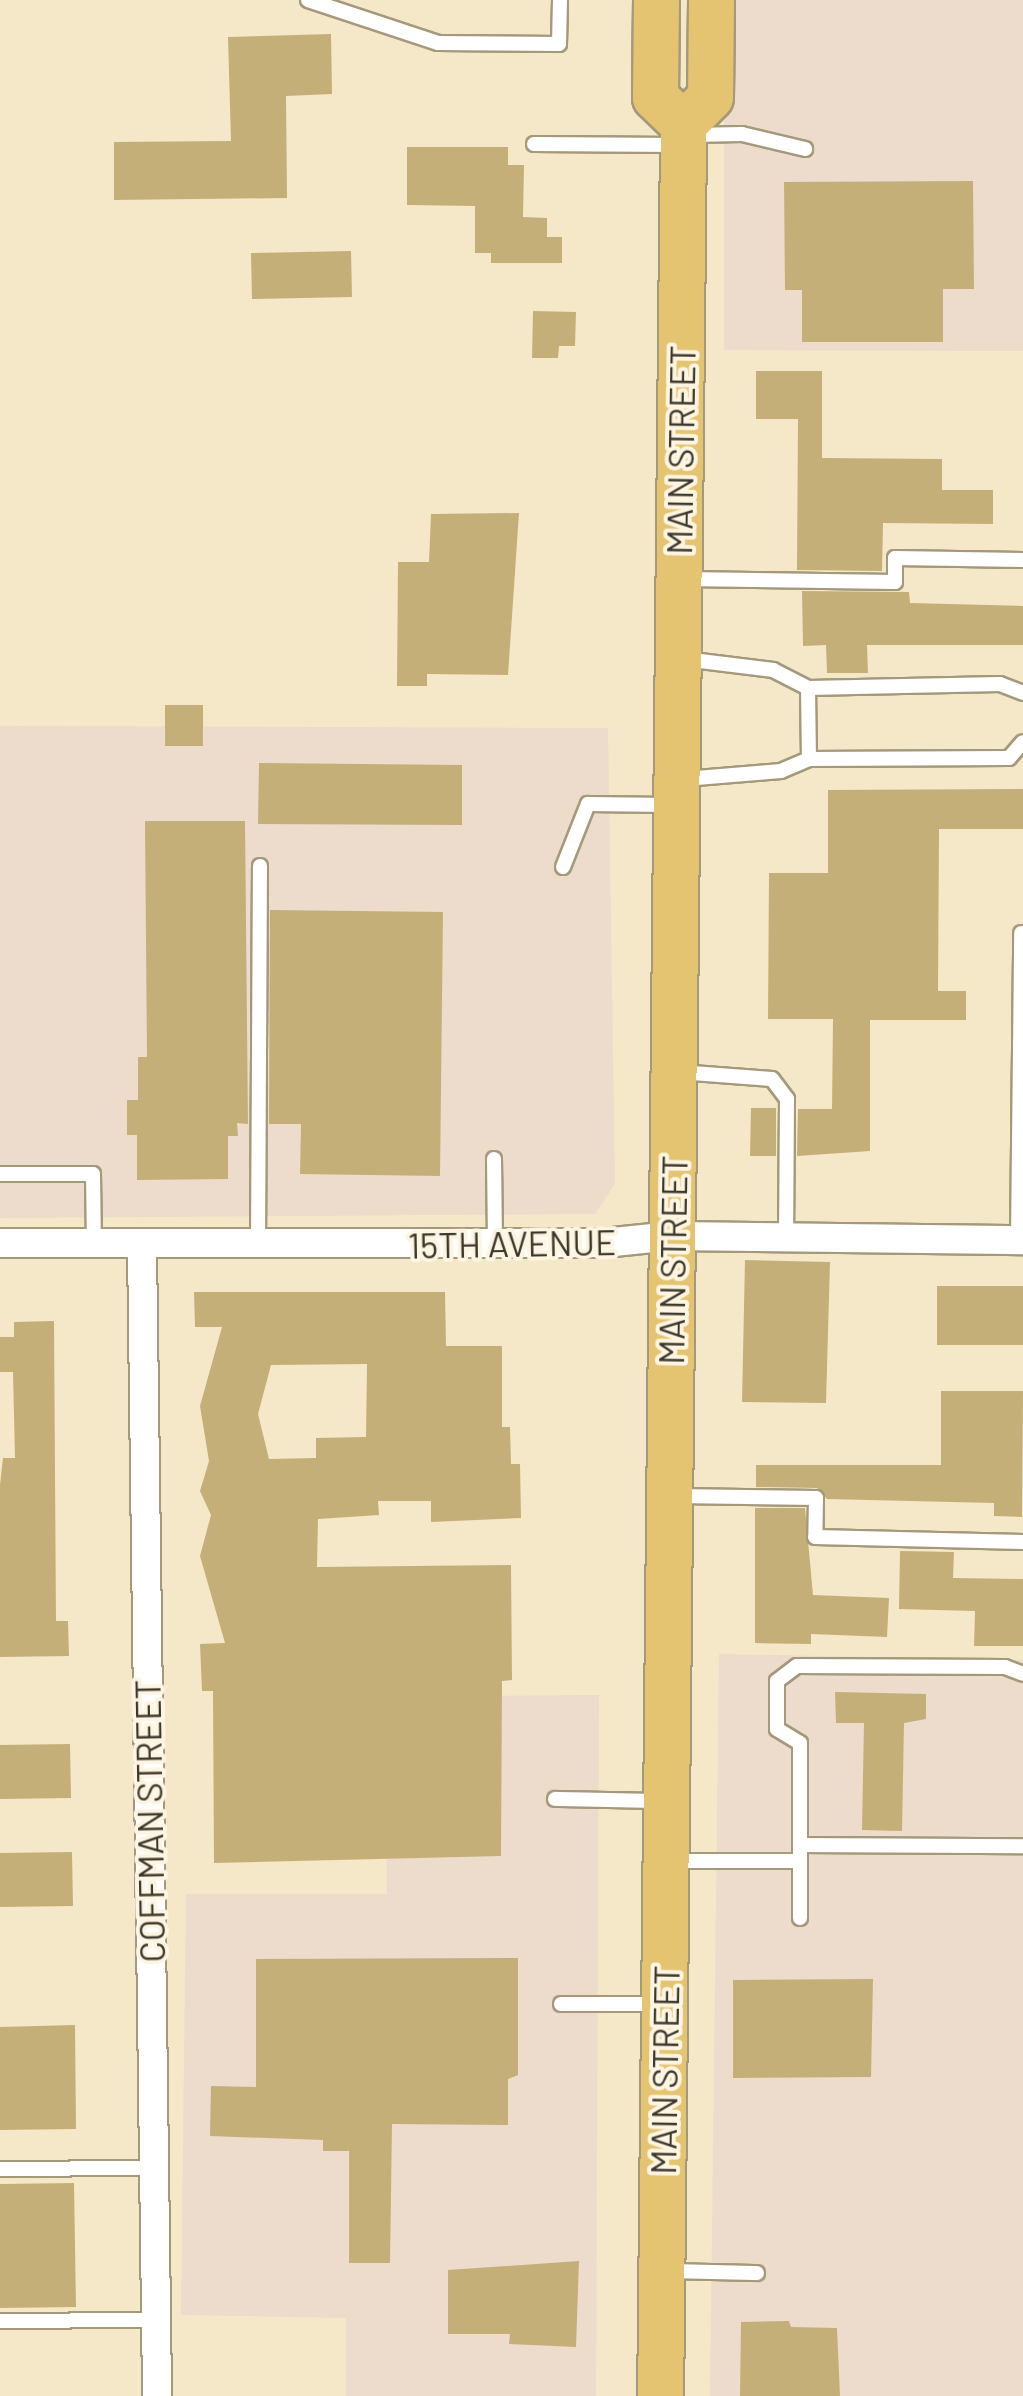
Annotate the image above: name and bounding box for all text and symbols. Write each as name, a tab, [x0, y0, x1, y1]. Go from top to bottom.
street label: MAIN STREET	[657, 345, 703, 555]
street label: MAIN STREET	[649, 1155, 695, 1365]
street label: 15TH AVENUE	[407, 1220, 617, 1266]
street label: COFFMAN STREET	[126, 1679, 172, 1963]
street label: MAIN STREET	[641, 1965, 687, 2175]

